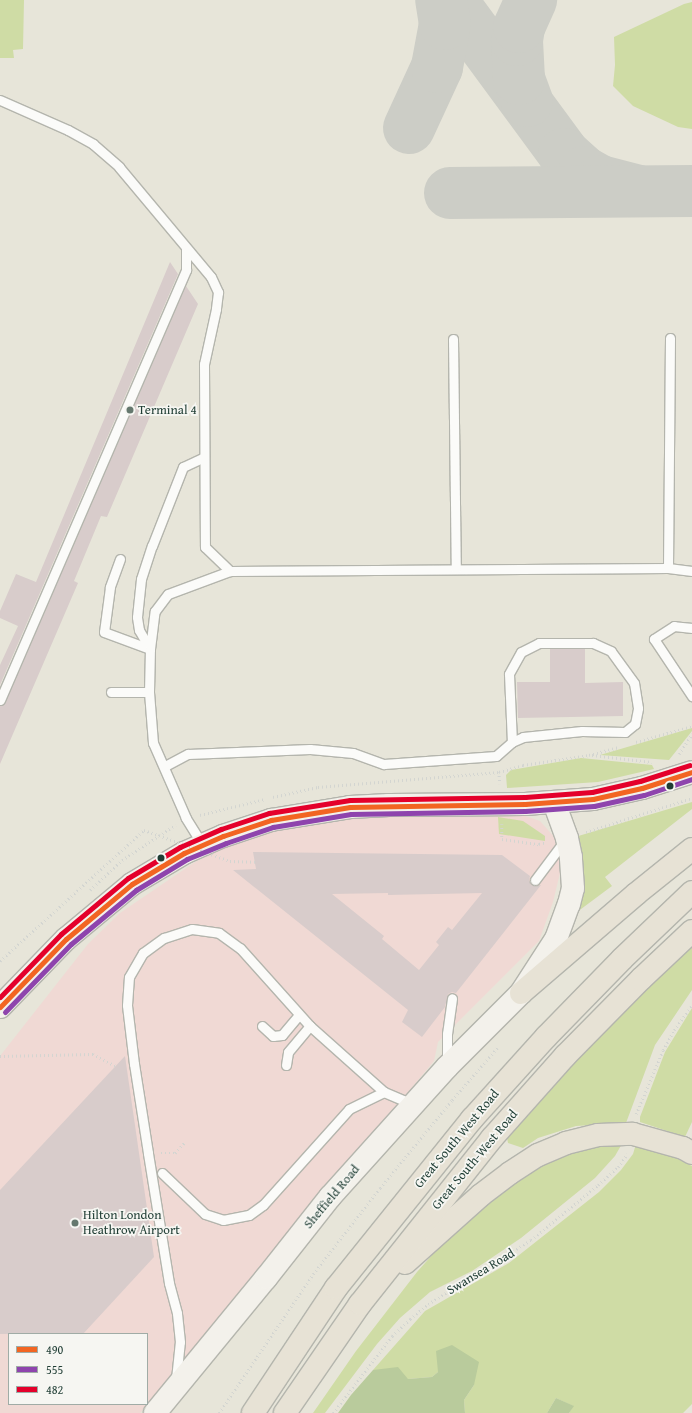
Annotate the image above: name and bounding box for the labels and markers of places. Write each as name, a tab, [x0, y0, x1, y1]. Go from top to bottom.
place label: Terminal 4	[138, 402, 197, 418]
marker: Terminal 4	[125, 405, 135, 415]
unlabelled marker	[665, 781, 675, 791]
unlabelled marker	[156, 853, 166, 863]
place label: Hilton London Heathrow Airport	[83, 1208, 180, 1239]
marker: Hilton London Heathrow Airport	[70, 1218, 80, 1228]

